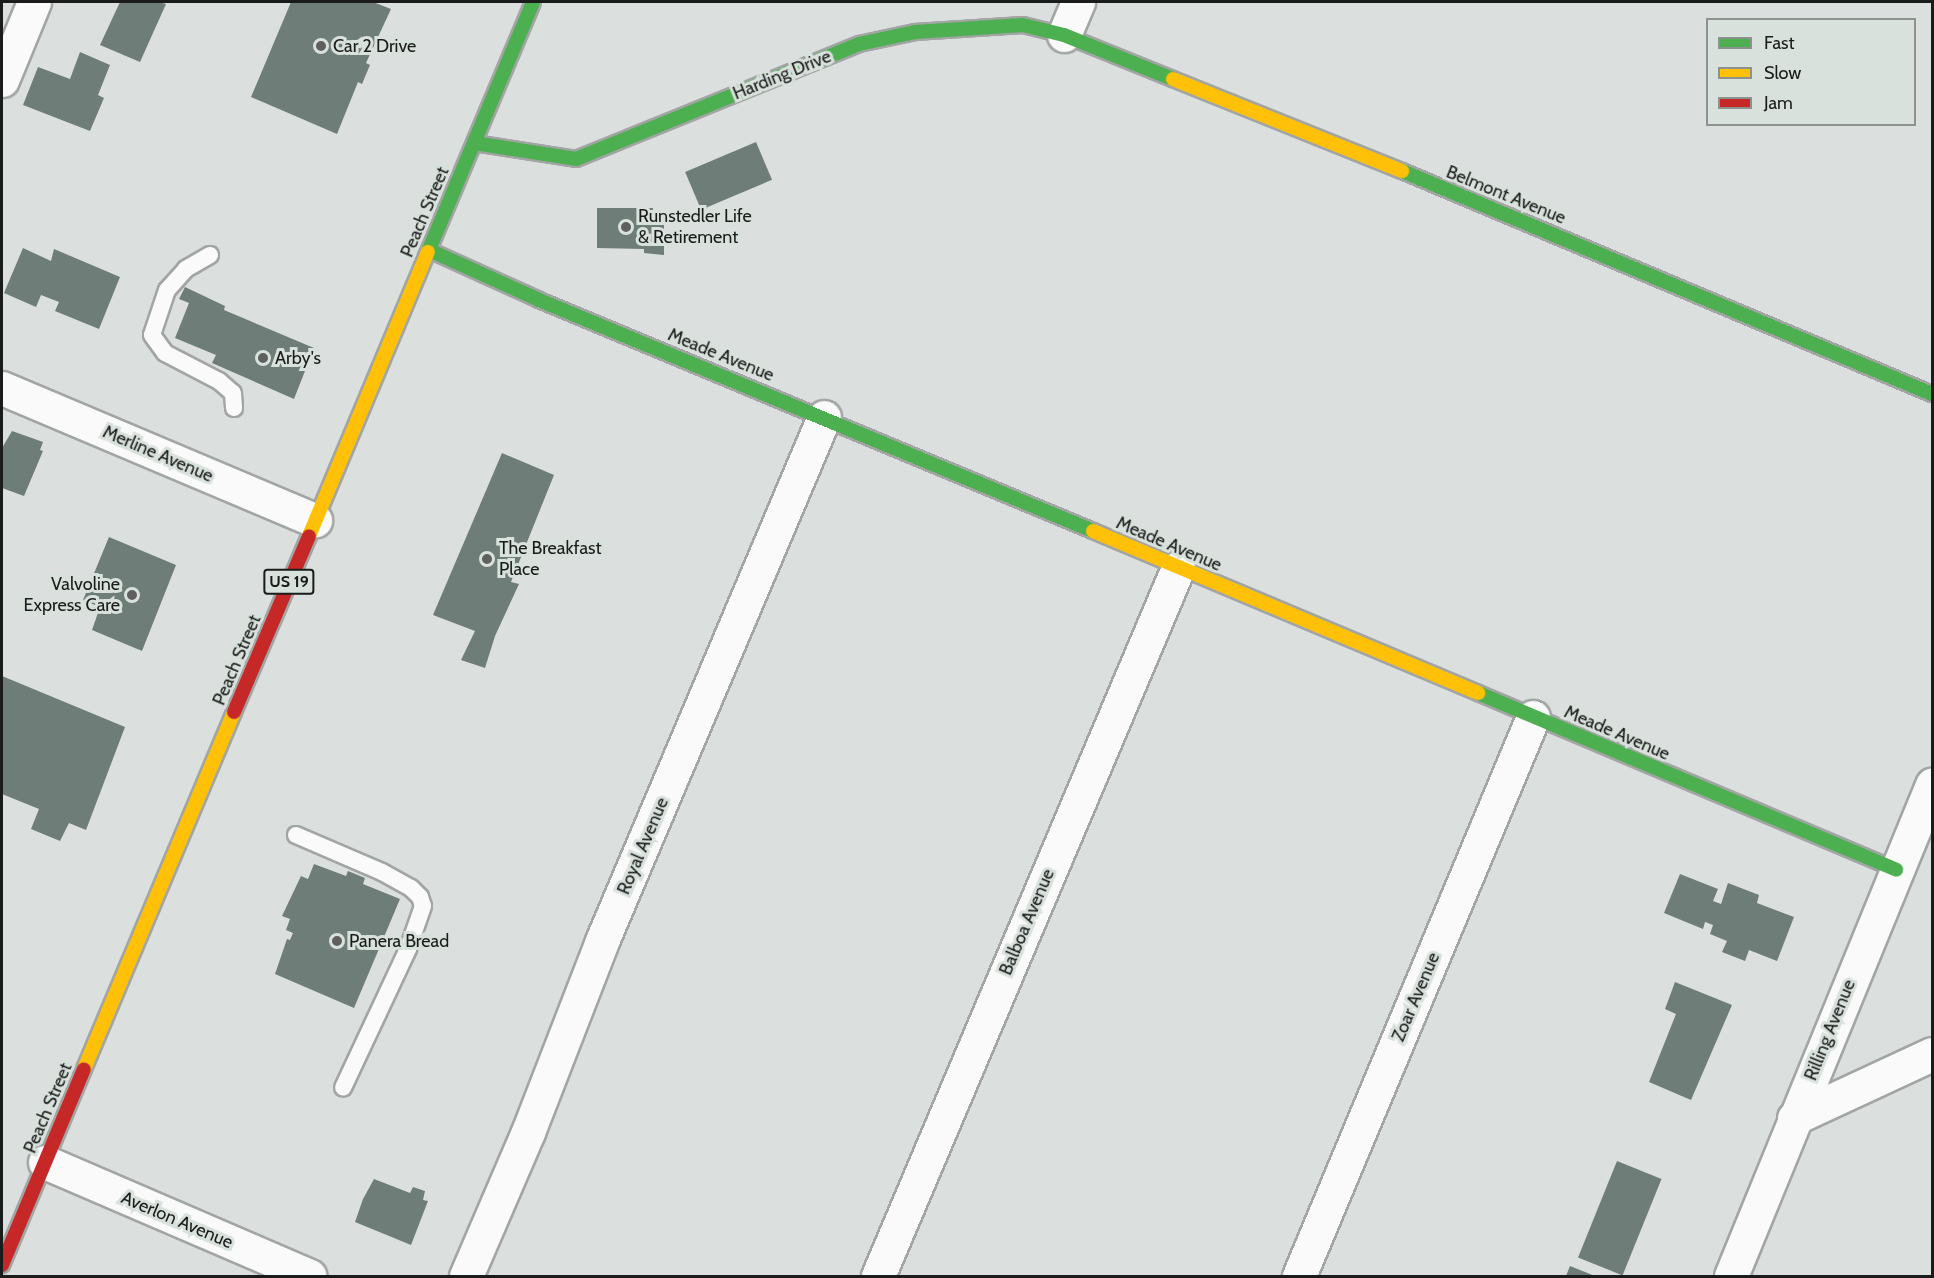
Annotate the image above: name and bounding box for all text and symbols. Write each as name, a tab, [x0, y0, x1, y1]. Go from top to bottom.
legend	[1706, 18, 1916, 126]
text: Fast	[1764, 32, 1795, 54]
place label: Car 2 Drive	[333, 35, 416, 57]
marker: Car 2 Drive	[314, 39, 328, 53]
street label: Harding Drive	[730, 46, 834, 104]
text: Slow	[1764, 62, 1801, 84]
text: Jam	[1764, 92, 1793, 114]
street label: Belmont Avenue	[1443, 161, 1569, 229]
street label: Peach Street	[396, 164, 454, 260]
place label: Runstedler Life & Retirement	[638, 206, 752, 248]
marker: Runstedler Life & Retirement	[619, 220, 633, 234]
street label: Meade Avenue	[665, 324, 777, 386]
place label: Arby's	[275, 347, 321, 369]
marker: Arby's	[256, 351, 270, 365]
street label: Merline Avenue	[100, 421, 216, 487]
street label: Meade Avenue	[1113, 512, 1225, 576]
place label: The Breakfast Place	[499, 538, 602, 580]
marker: The Breakfast Place	[480, 552, 494, 566]
road number: US 19	[262, 569, 316, 595]
place label: Valvoline Express Care	[23, 574, 120, 616]
marker: Valvoline Express Care	[125, 588, 139, 602]
street label: Peach Street	[208, 612, 266, 708]
street label: Meade Avenue	[1561, 701, 1673, 765]
street label: Royal Avenue	[613, 794, 673, 898]
street label: Balboa Avenue	[995, 866, 1059, 978]
place label: Panera Bread	[349, 930, 449, 952]
marker: Panera Bread	[330, 934, 344, 948]
street label: Zoar Avenue	[1388, 949, 1444, 1045]
street label: Rilling Avenue	[1800, 976, 1860, 1084]
street label: Peach Street	[19, 1060, 77, 1156]
street label: Averlon Avenue	[118, 1187, 236, 1253]

